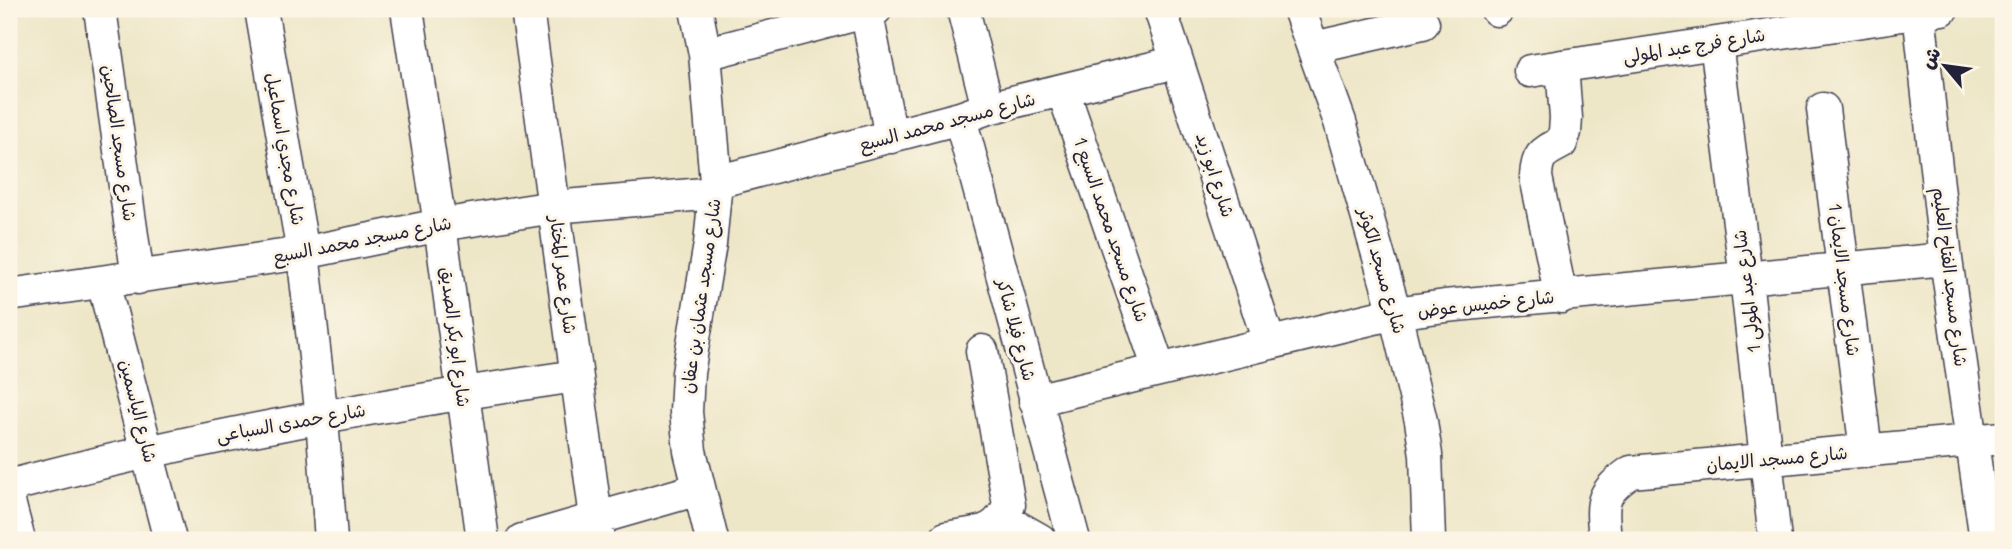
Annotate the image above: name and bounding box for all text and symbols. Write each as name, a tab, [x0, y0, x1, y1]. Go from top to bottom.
street label: شارع فرج عبد المولى	[1621, 23, 1767, 69]
north arrow	[1910, 32, 1980, 102]
text: ش	[1915, 43, 1946, 73]
street label: شارع مسجد الصالحين	[96, 63, 142, 223]
street label: شارع مجدي اسماعيل	[259, 71, 310, 227]
street label: شارع مسجد محمد السبع	[856, 87, 1038, 158]
street label: شارع ابو زيد	[1190, 130, 1240, 220]
street label: شارع مسجد محمد السبع 1	[1067, 135, 1154, 326]
street label: شارع مسجد الفتاح العليم	[1925, 186, 1973, 368]
street label: شارع مسجد عثمان بن عفان	[675, 197, 727, 395]
street label: شارع مسجد الايمان 1	[1823, 202, 1865, 358]
street label: شارع مسجد الكوثر	[1352, 203, 1411, 337]
street label: شارع مسجد محمد السبع	[270, 211, 454, 270]
street label: شارع عمر المختار	[544, 212, 582, 336]
street label: شارع عبد المولى 1	[1728, 228, 1766, 354]
street label: شارع ابو بكر الصديق	[434, 266, 476, 408]
street label: شارع فيلا شاكر	[990, 274, 1041, 384]
street label: شارع خميس عوض	[1416, 285, 1556, 323]
street label: شارع الياسمين	[114, 357, 162, 465]
street label: شارع حمدى السباعى	[214, 398, 368, 448]
street label: شارع مسجد الايمان	[1705, 441, 1849, 477]

